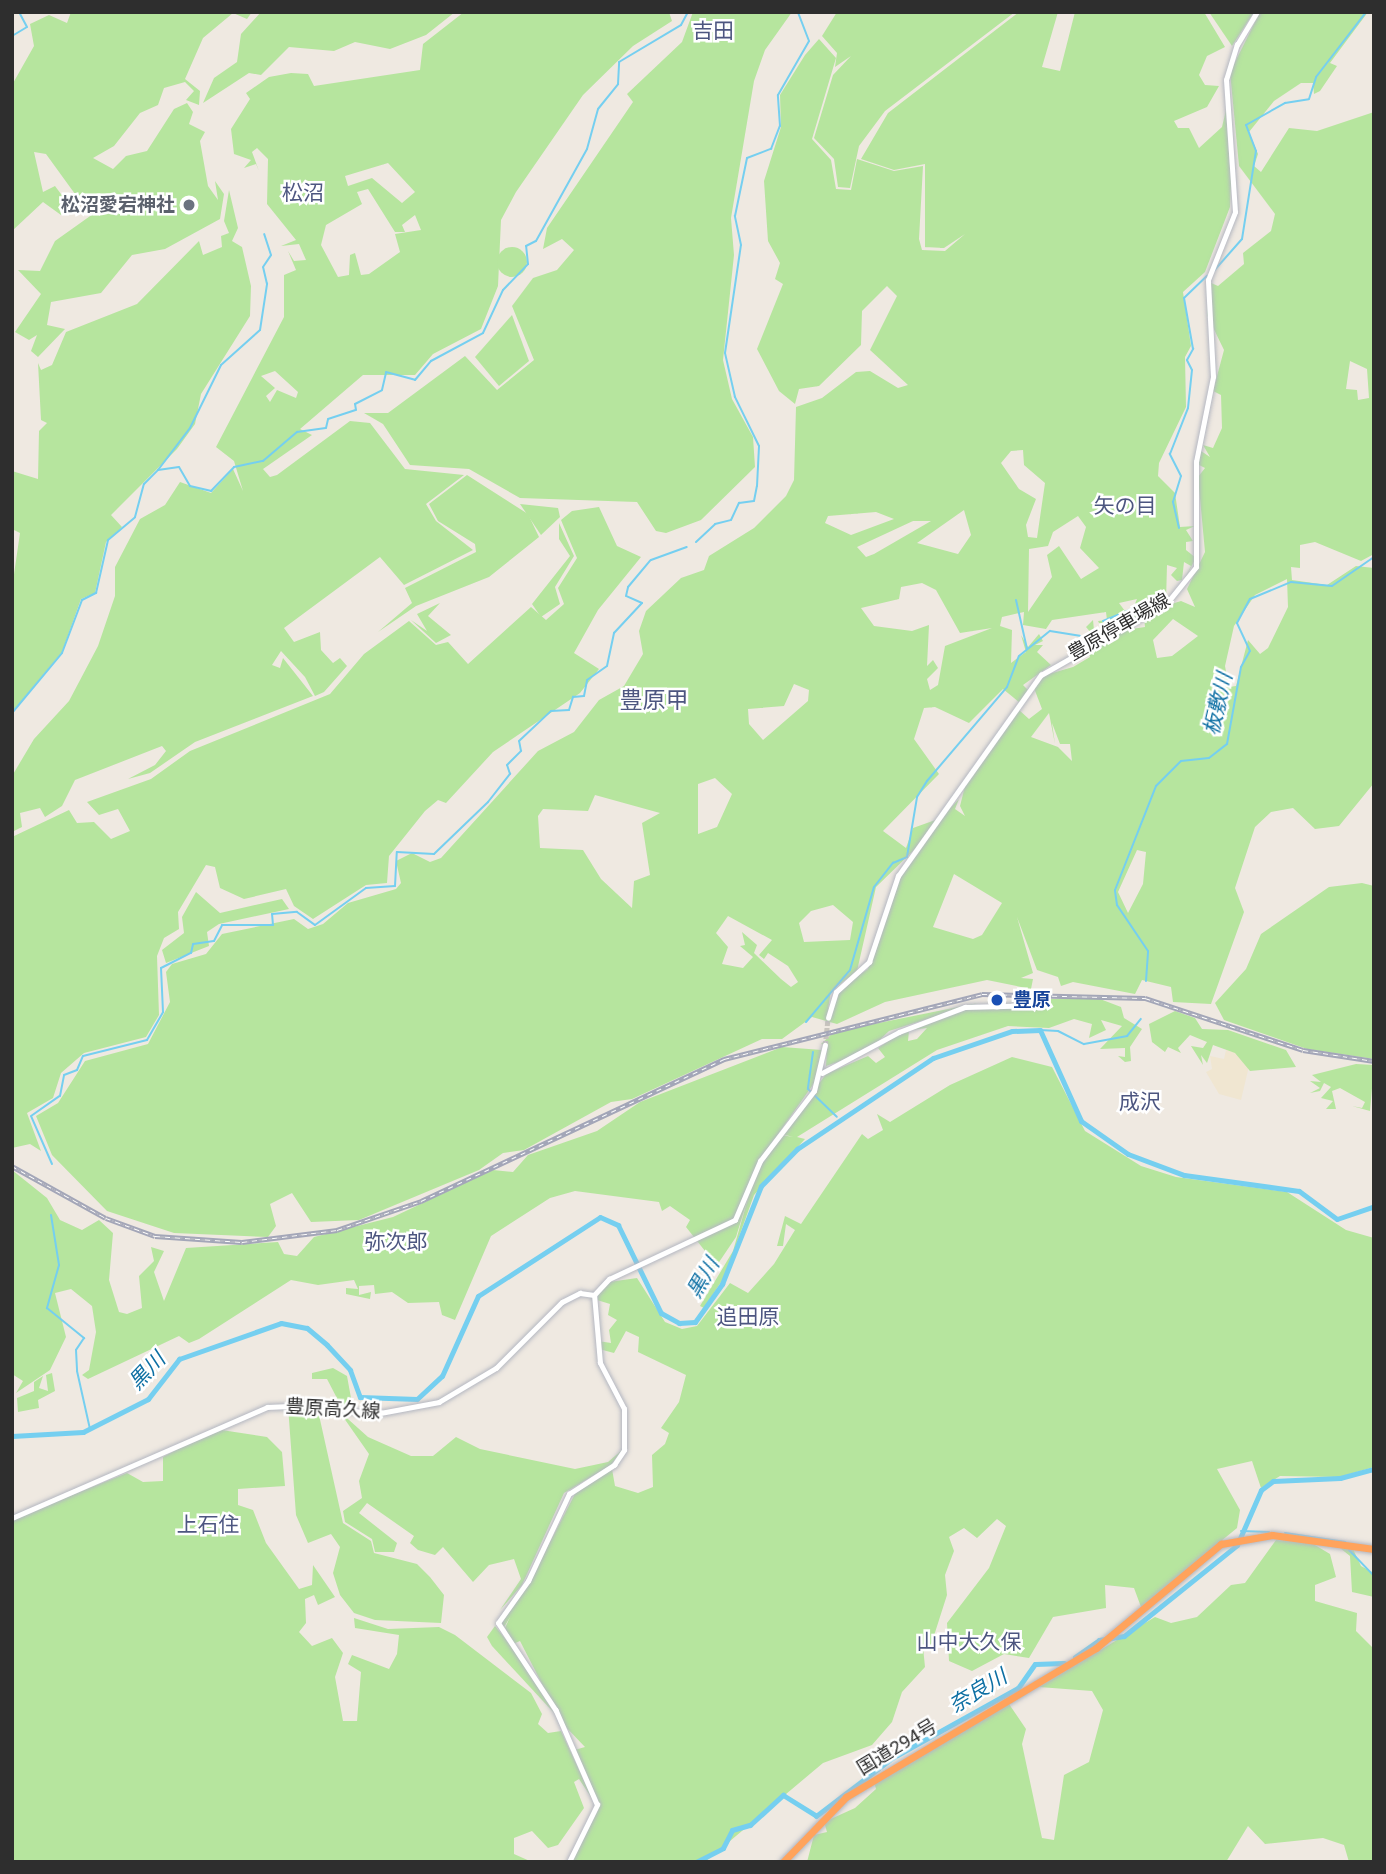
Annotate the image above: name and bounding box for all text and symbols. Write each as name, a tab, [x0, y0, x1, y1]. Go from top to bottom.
district label: 吉田	[692, 18, 734, 44]
district label: 松沼	[282, 180, 324, 206]
place label: 松沼愛宕神社	[61, 194, 175, 216]
marker: 松沼愛宕神社	[181, 197, 197, 213]
district label: 矢の目	[1094, 493, 1156, 519]
street label: 豊原停車場線	[1064, 589, 1174, 665]
water label: 板敷川	[1199, 670, 1237, 738]
district label: 豊原甲	[620, 687, 688, 715]
place label: 豊原	[1013, 989, 1051, 1011]
marker: 豊原	[987, 990, 1007, 1010]
district label: 成沢	[1119, 1089, 1161, 1115]
district label: 弥次郎	[365, 1229, 427, 1255]
water label: 黒川	[682, 1254, 724, 1302]
district label: 追田原	[717, 1304, 779, 1330]
water label: 黒川	[123, 1347, 171, 1395]
street label: 豊原高久線	[285, 1395, 381, 1423]
district label: 上石住	[177, 1512, 239, 1538]
district label: 山中大久保	[917, 1629, 1021, 1655]
water label: 奈良川	[945, 1664, 1011, 1718]
street label: 国道294号	[853, 1714, 941, 1780]

